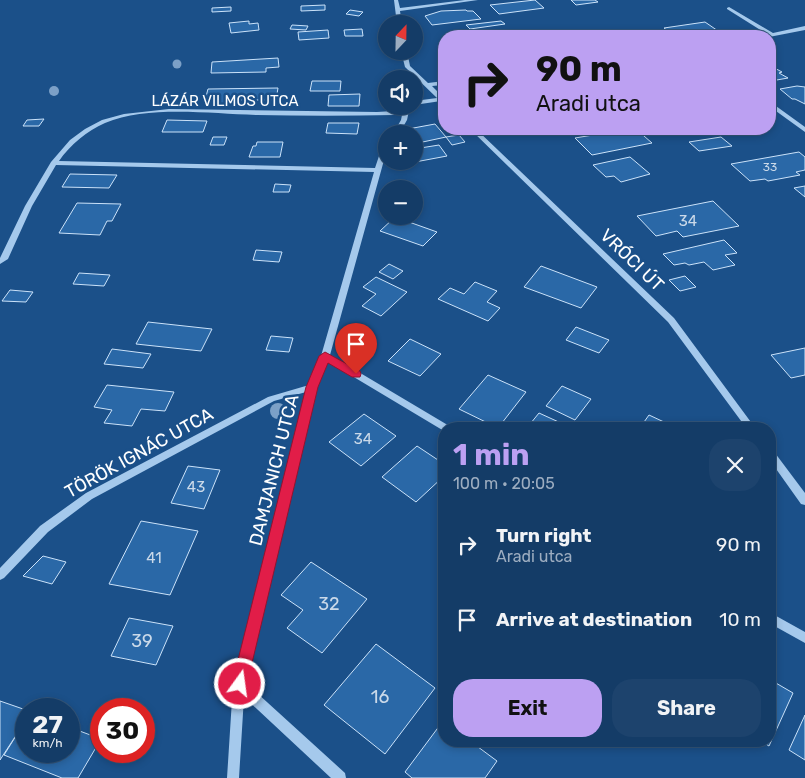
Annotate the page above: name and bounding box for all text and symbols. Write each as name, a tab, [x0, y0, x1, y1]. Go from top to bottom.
north arrow	[378, 15, 422, 60]
map controls	[378, 15, 423, 225]
text: 90 m	[536, 48, 622, 90]
icon: right	[453, 50, 518, 115]
button: sound	[378, 70, 423, 115]
text: Aradi utca	[536, 90, 641, 117]
street label: LÁZÁR VILMOS UTCA	[152, 92, 298, 110]
button: +	[378, 125, 423, 170]
house number: 33	[763, 160, 777, 174]
button: −	[378, 180, 423, 225]
house number: 34	[679, 212, 697, 230]
street label: VRÓCI ÚT	[596, 224, 668, 296]
pin	[335, 323, 377, 374]
icon: arrive	[342, 330, 370, 358]
street label: DAMJANICH UTCA	[245, 392, 303, 548]
street label: TÖRÖK IGNÁC UTCA	[61, 403, 217, 503]
house number: 34	[354, 430, 372, 448]
text: 1 min	[453, 437, 530, 473]
button: close	[709, 439, 761, 491]
text: 100 m · 20:05	[453, 474, 555, 493]
house number: 43	[187, 478, 205, 496]
text: Turn right	[496, 524, 591, 547]
icon: right	[453, 531, 481, 559]
text: 90 m	[716, 533, 761, 556]
text: Aradi utca	[496, 547, 572, 566]
house number: 41	[146, 549, 162, 567]
house number: 32	[318, 593, 340, 615]
icon: arrive	[453, 606, 481, 634]
text: Arrive at destination	[496, 608, 692, 631]
text: 10 m	[719, 608, 761, 631]
house number: 39	[131, 630, 153, 652]
position arrow	[213, 657, 265, 709]
button: Exit	[453, 679, 602, 737]
button: Share	[612, 679, 761, 737]
house number: 16	[371, 686, 389, 708]
speed limit sign: 30	[90, 698, 155, 763]
text: 27	[32, 710, 63, 739]
text: km/h	[33, 736, 62, 750]

